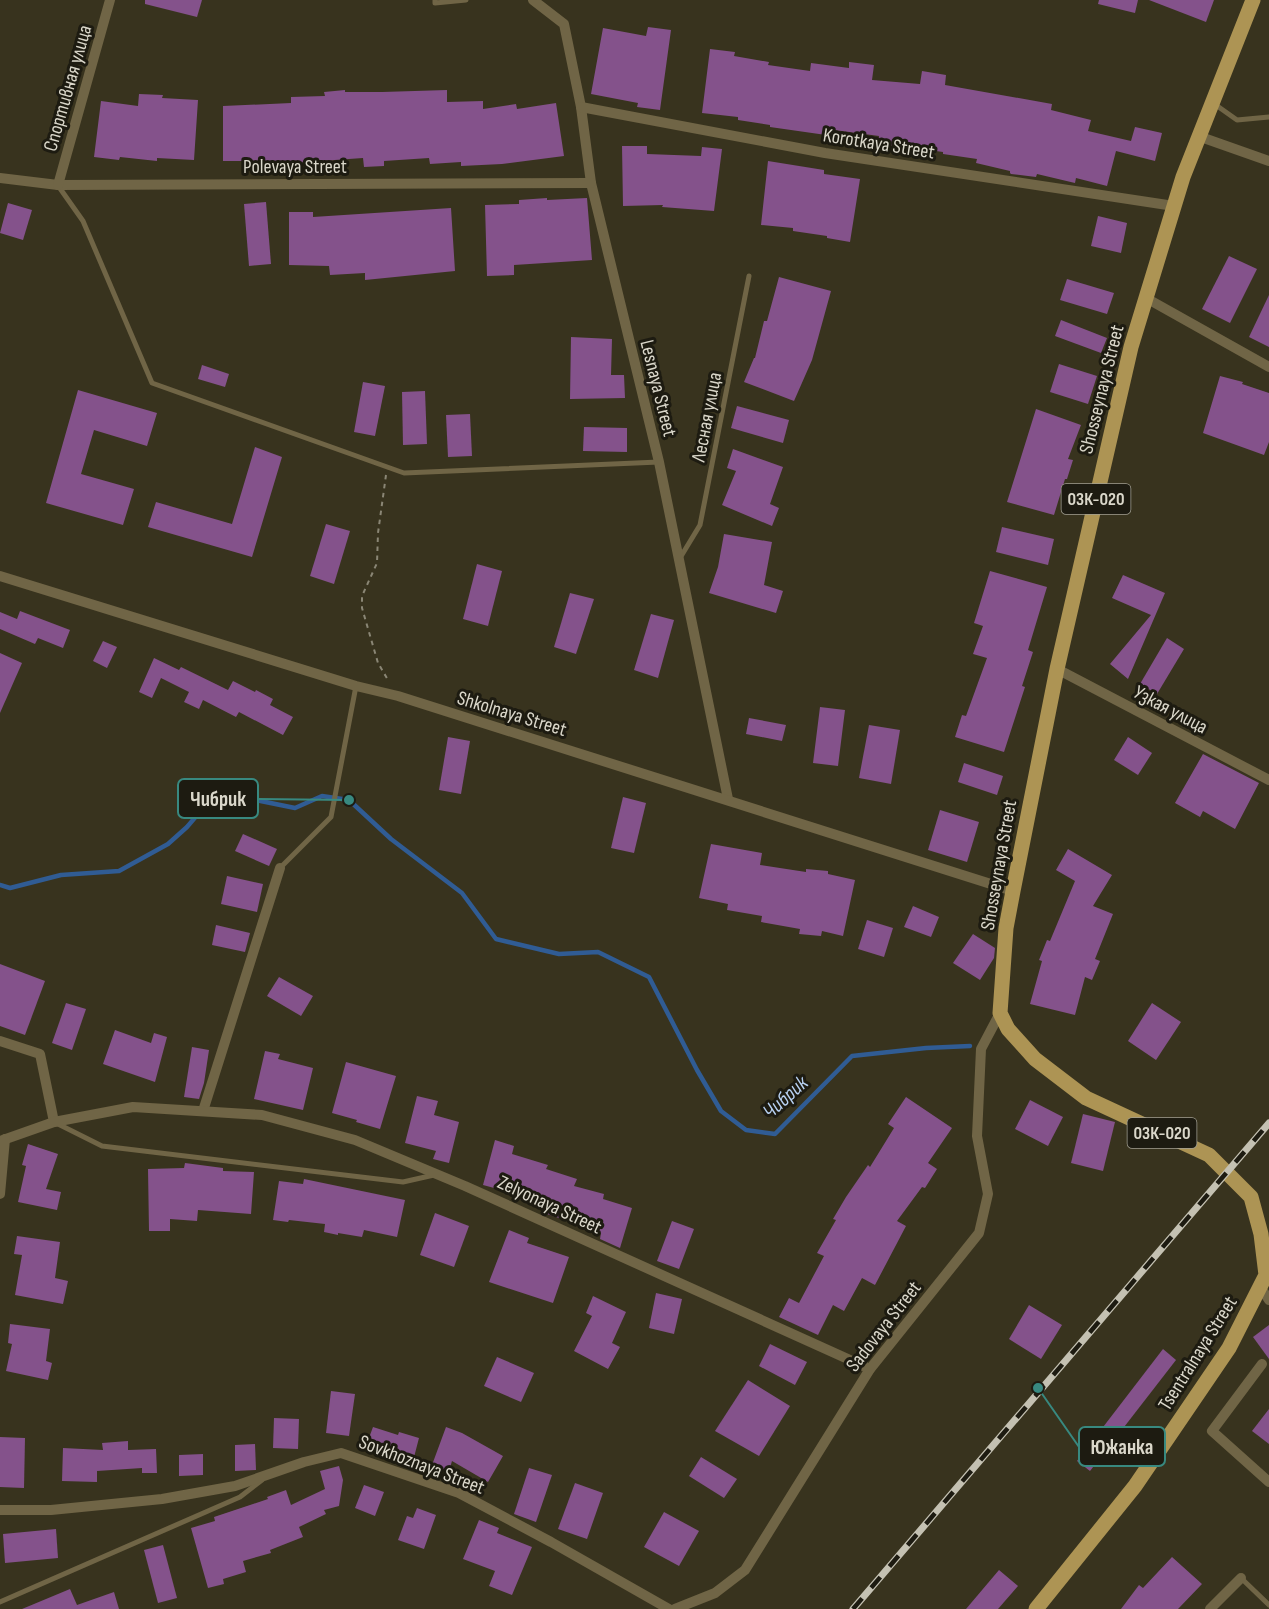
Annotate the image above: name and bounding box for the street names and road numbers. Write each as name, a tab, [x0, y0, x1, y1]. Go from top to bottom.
street label: Спортивная улица	[38, 22, 97, 154]
street label: Korotkaya Street	[821, 123, 936, 165]
street label: Polevaya Street	[243, 155, 347, 179]
street label: Shosseynaya Street	[1074, 322, 1130, 456]
street label: Lesnaya Street	[634, 337, 682, 439]
street label: Лесная улица	[686, 370, 727, 465]
road number: 03К-020	[1062, 484, 1130, 514]
street label: Узкая улица	[1129, 680, 1212, 739]
street label: Shkolnaya Street	[454, 686, 569, 742]
street label: Shosseynaya Street	[976, 798, 1022, 932]
road number: 03К-020	[1128, 1118, 1196, 1148]
street label: Zelyonaya Street	[494, 1170, 605, 1239]
street label: Sadovaya Street	[841, 1277, 927, 1377]
street label: Tsentralnaya Street	[1153, 1292, 1243, 1415]
street label: Sovkhoznaya Street	[355, 1430, 488, 1500]

